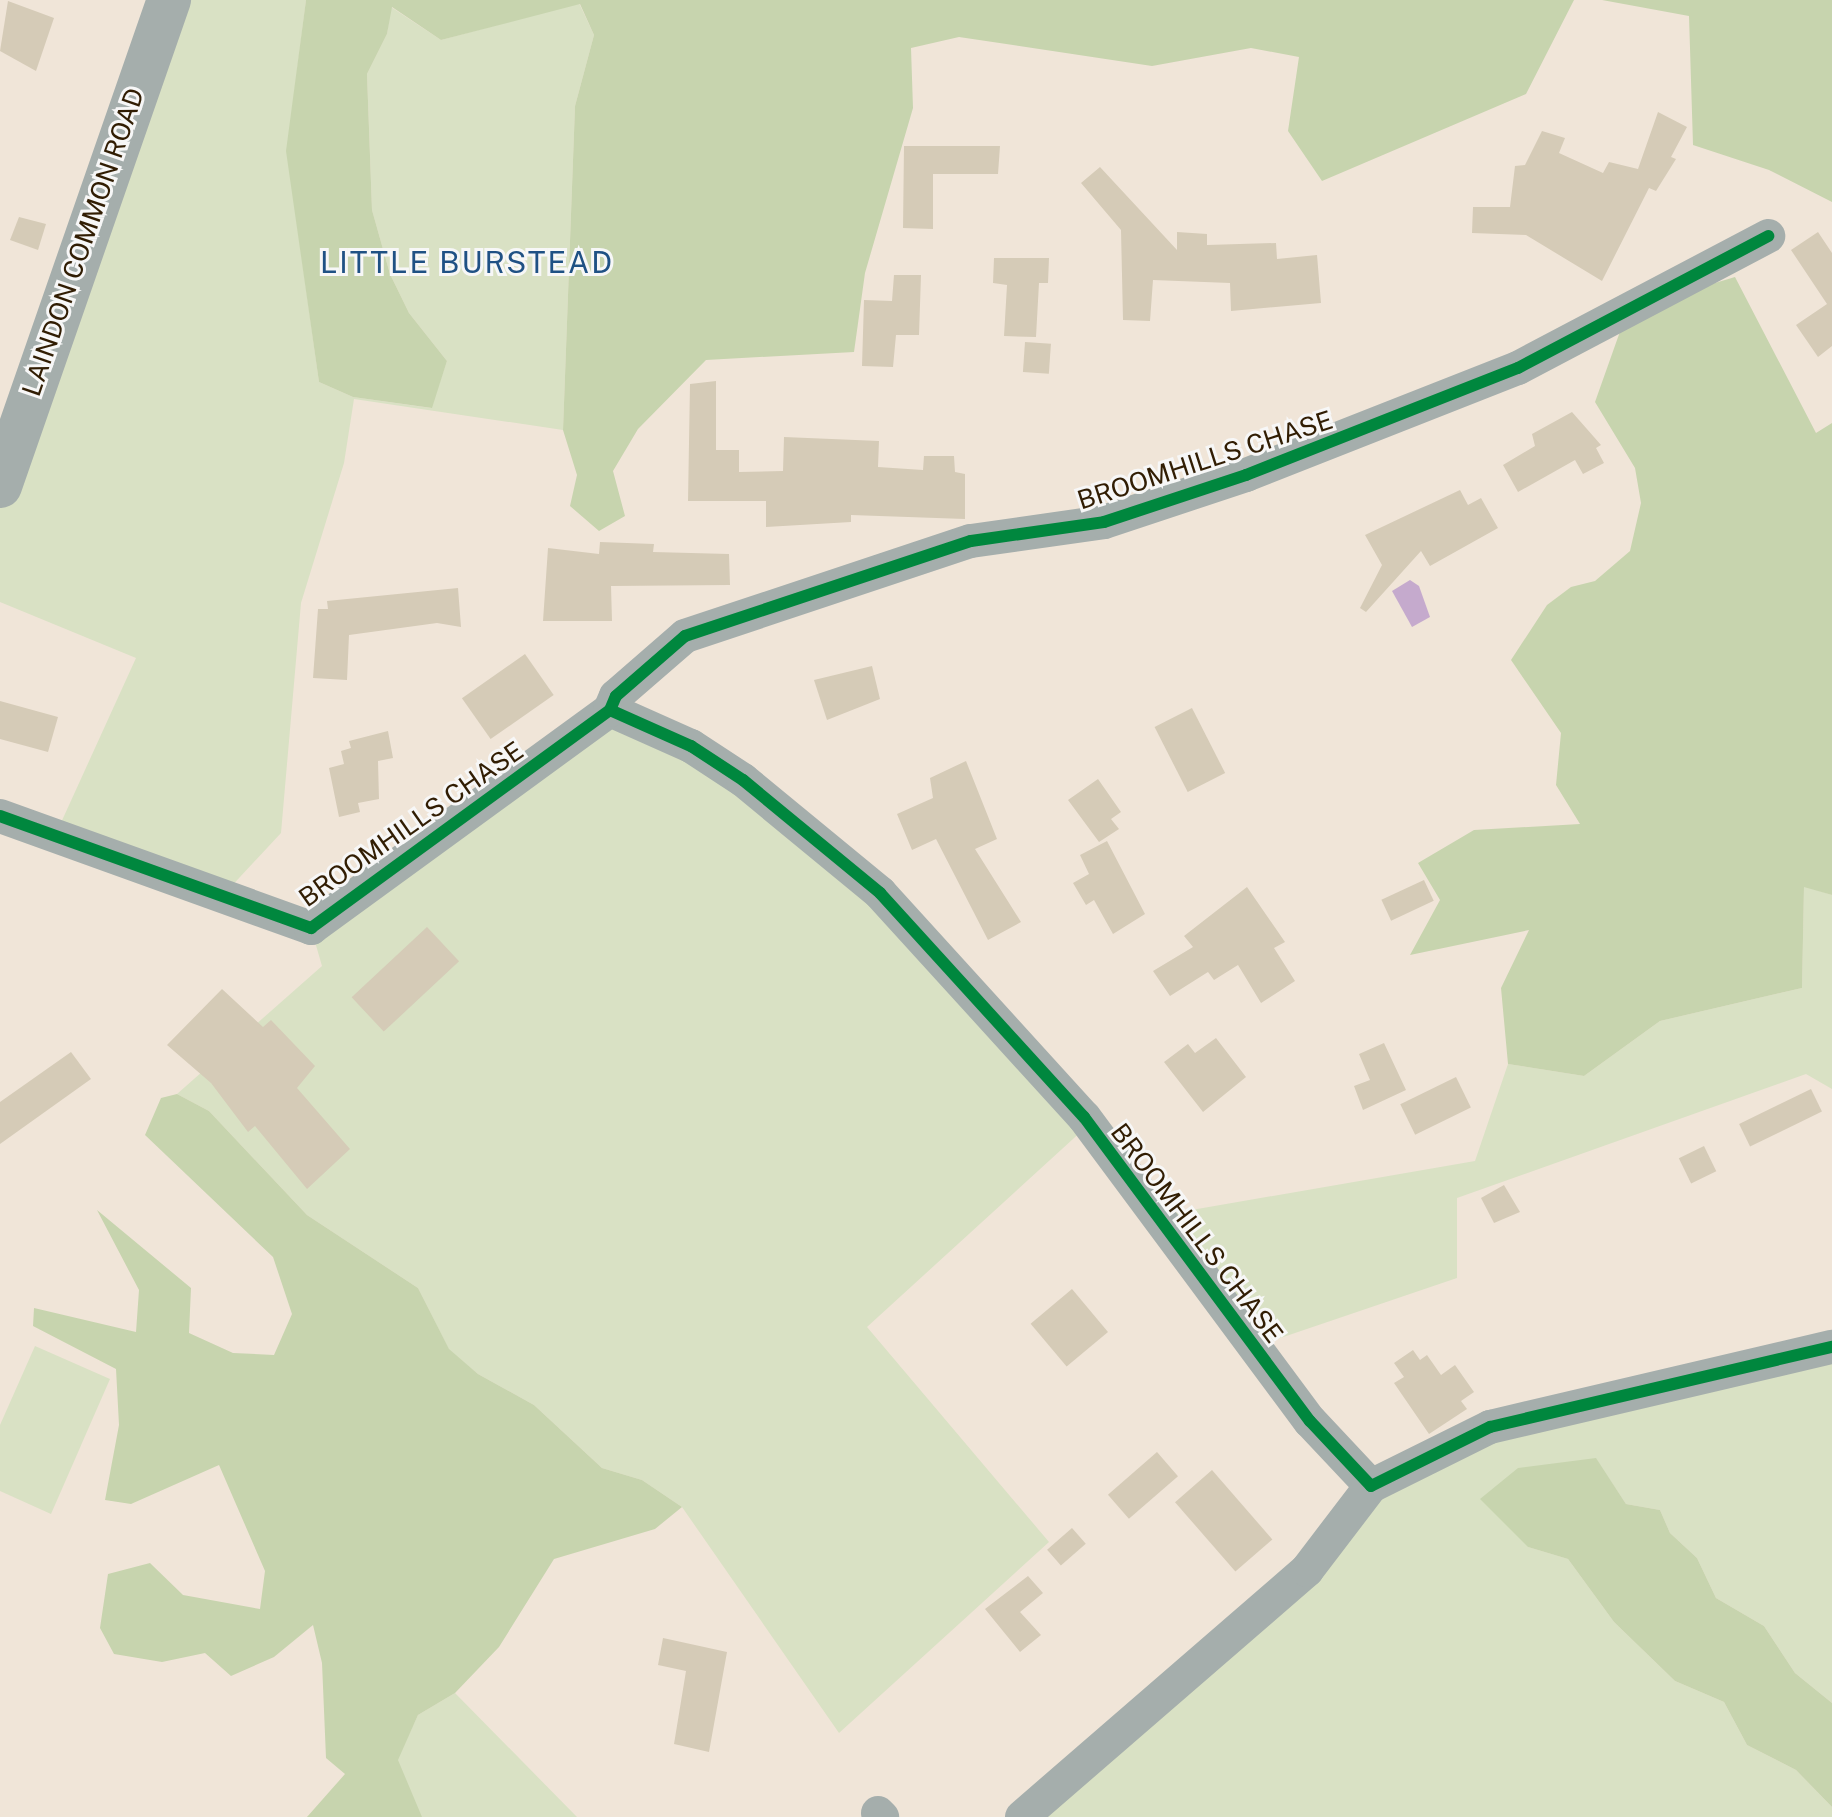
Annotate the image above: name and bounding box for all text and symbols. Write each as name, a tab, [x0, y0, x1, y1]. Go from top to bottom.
street label: LAINDON COMMON ROAD	[16, 84, 150, 400]
district label: LITTLE BURSTEAD	[320, 244, 614, 280]
street label: BROOMHILLS CHASE	[1073, 404, 1337, 516]
street label: BROOMHILLS CHASE	[293, 735, 529, 913]
street label: BROOMHILLS CHASE	[1104, 1117, 1290, 1349]

